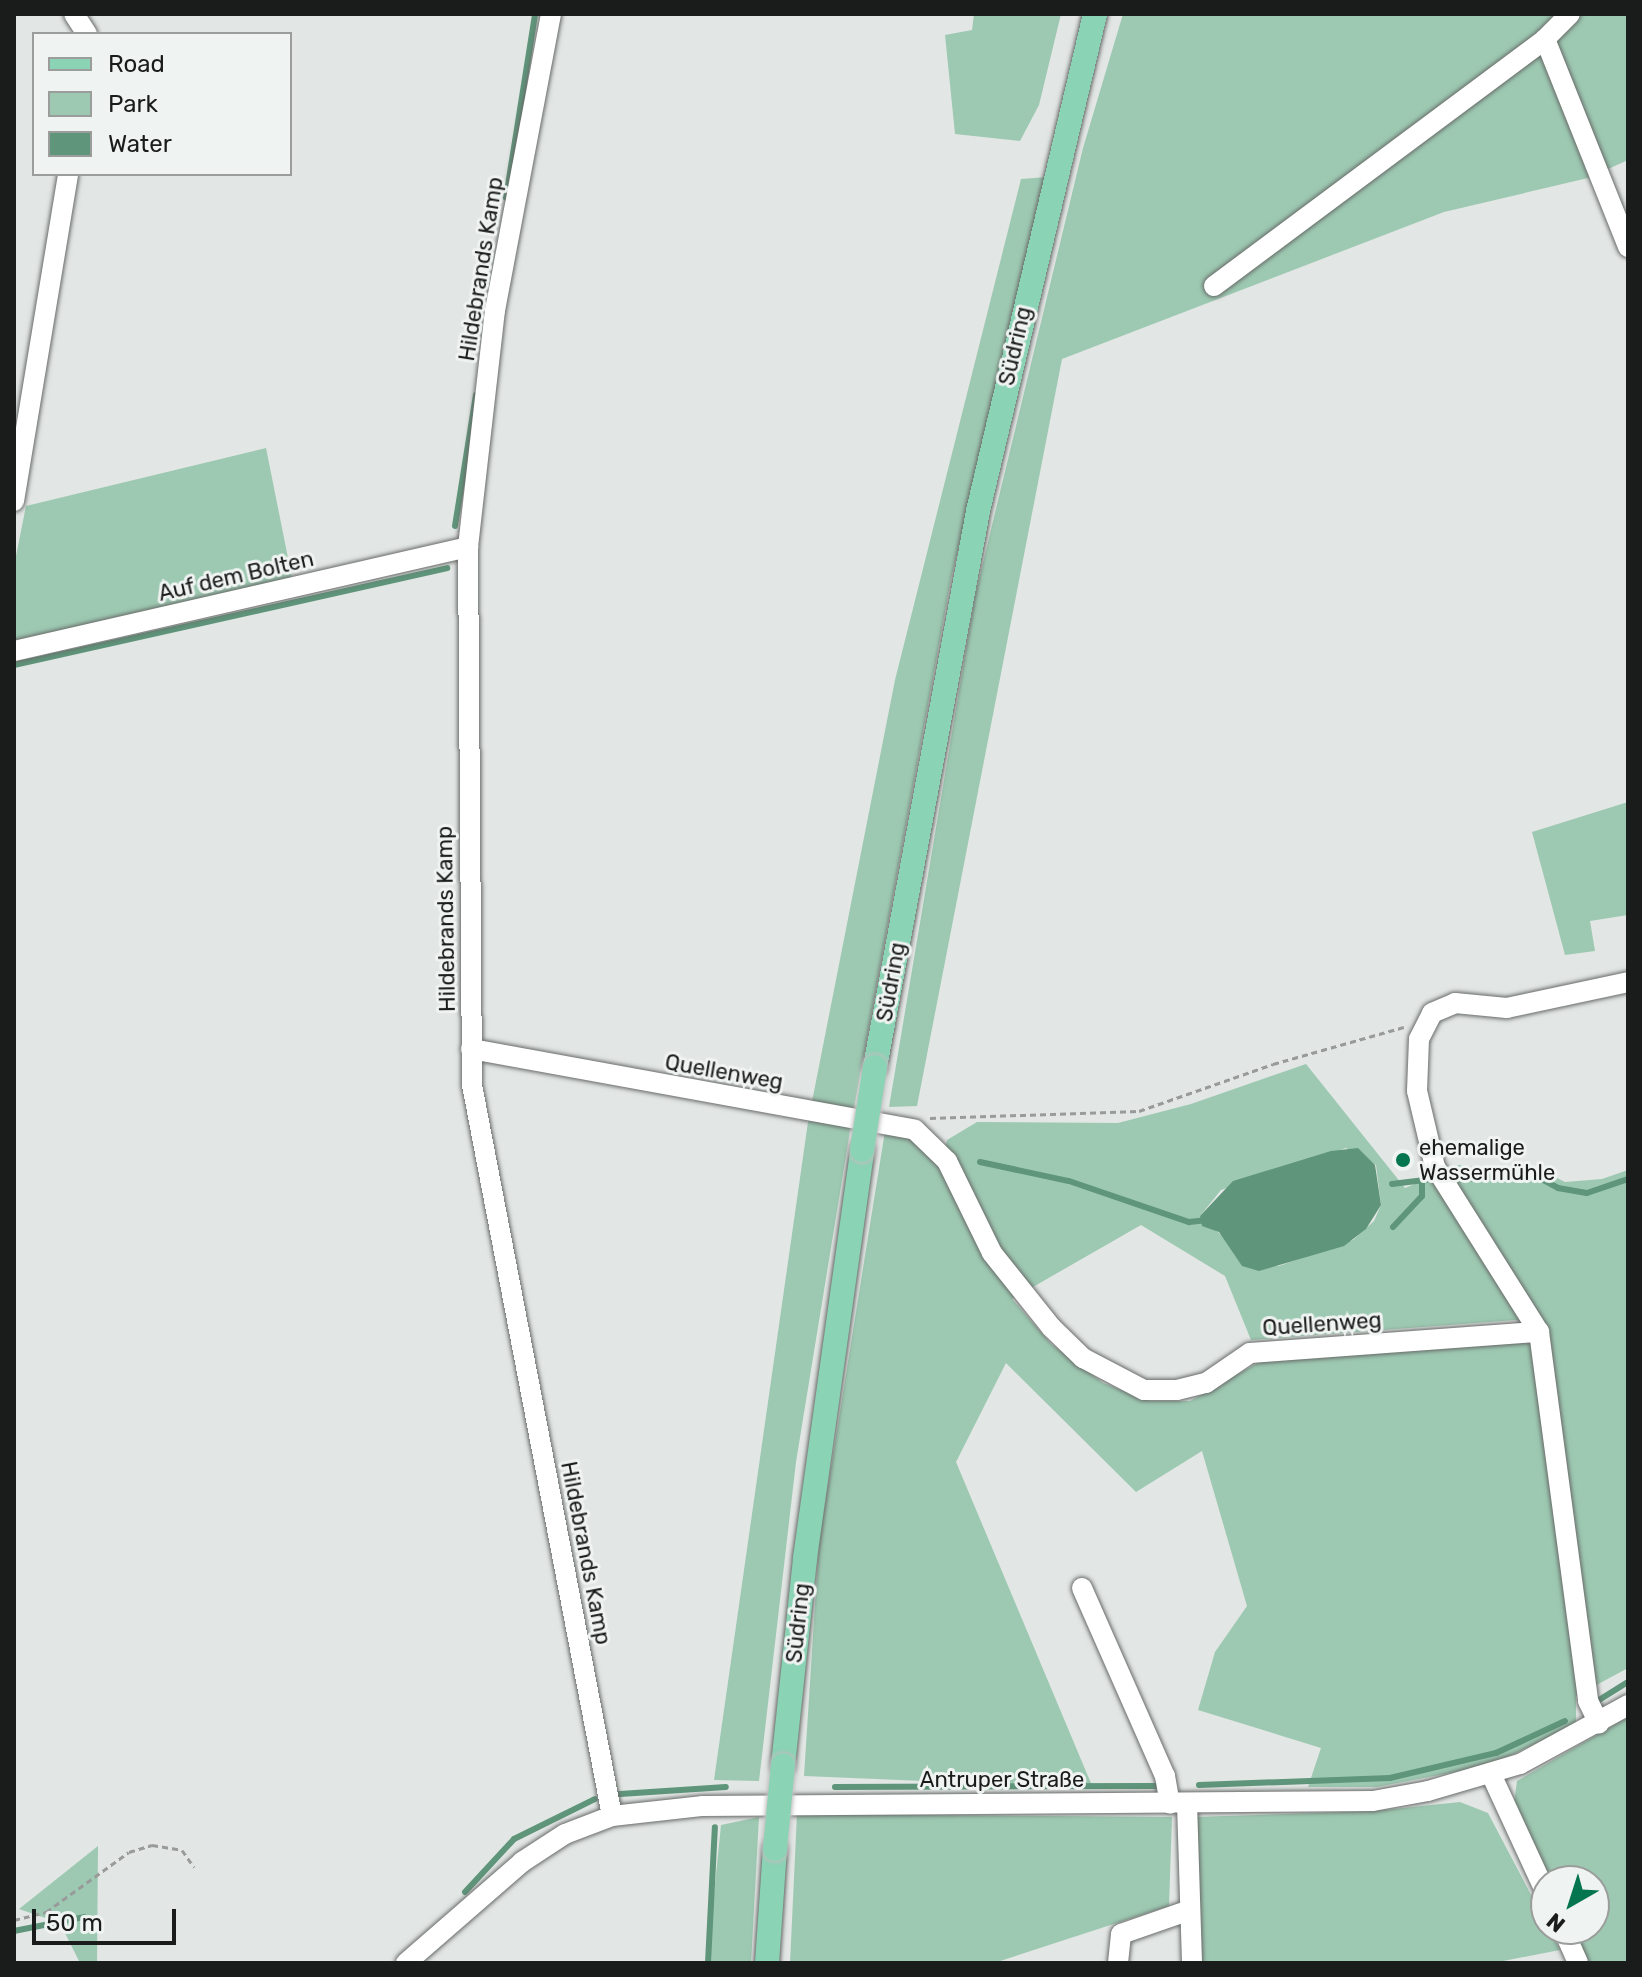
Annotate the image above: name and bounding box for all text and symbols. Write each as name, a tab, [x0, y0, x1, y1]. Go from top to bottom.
legend	[32, 32, 292, 176]
text: Road	[108, 50, 165, 78]
text: Park	[108, 90, 158, 118]
text: Water	[108, 130, 172, 158]
street label: Hildebrands Kamp	[453, 175, 509, 363]
street label: Südring	[993, 304, 1037, 388]
street label: Auf dem Bolten	[156, 545, 316, 607]
street label: Hildebrands Kamp	[431, 826, 461, 1012]
street label: Südring	[871, 940, 911, 1024]
street label: Quellenweg	[663, 1049, 785, 1095]
place label: ehemalige Wassermühle	[1419, 1134, 1555, 1186]
marker: ehemalige Wassermühle	[1394, 1151, 1412, 1169]
street label: Quellenweg	[1262, 1307, 1382, 1341]
street label: Hildebrands Kamp	[555, 1459, 617, 1647]
street label: Südring	[781, 1582, 815, 1664]
street label: Antruper Straße	[919, 1767, 1085, 1793]
north arrow	[1530, 1865, 1610, 1945]
scale bar	[36, 1893, 180, 1943]
text: N	[1541, 1907, 1570, 1938]
text: 50 m	[46, 1909, 103, 1937]

